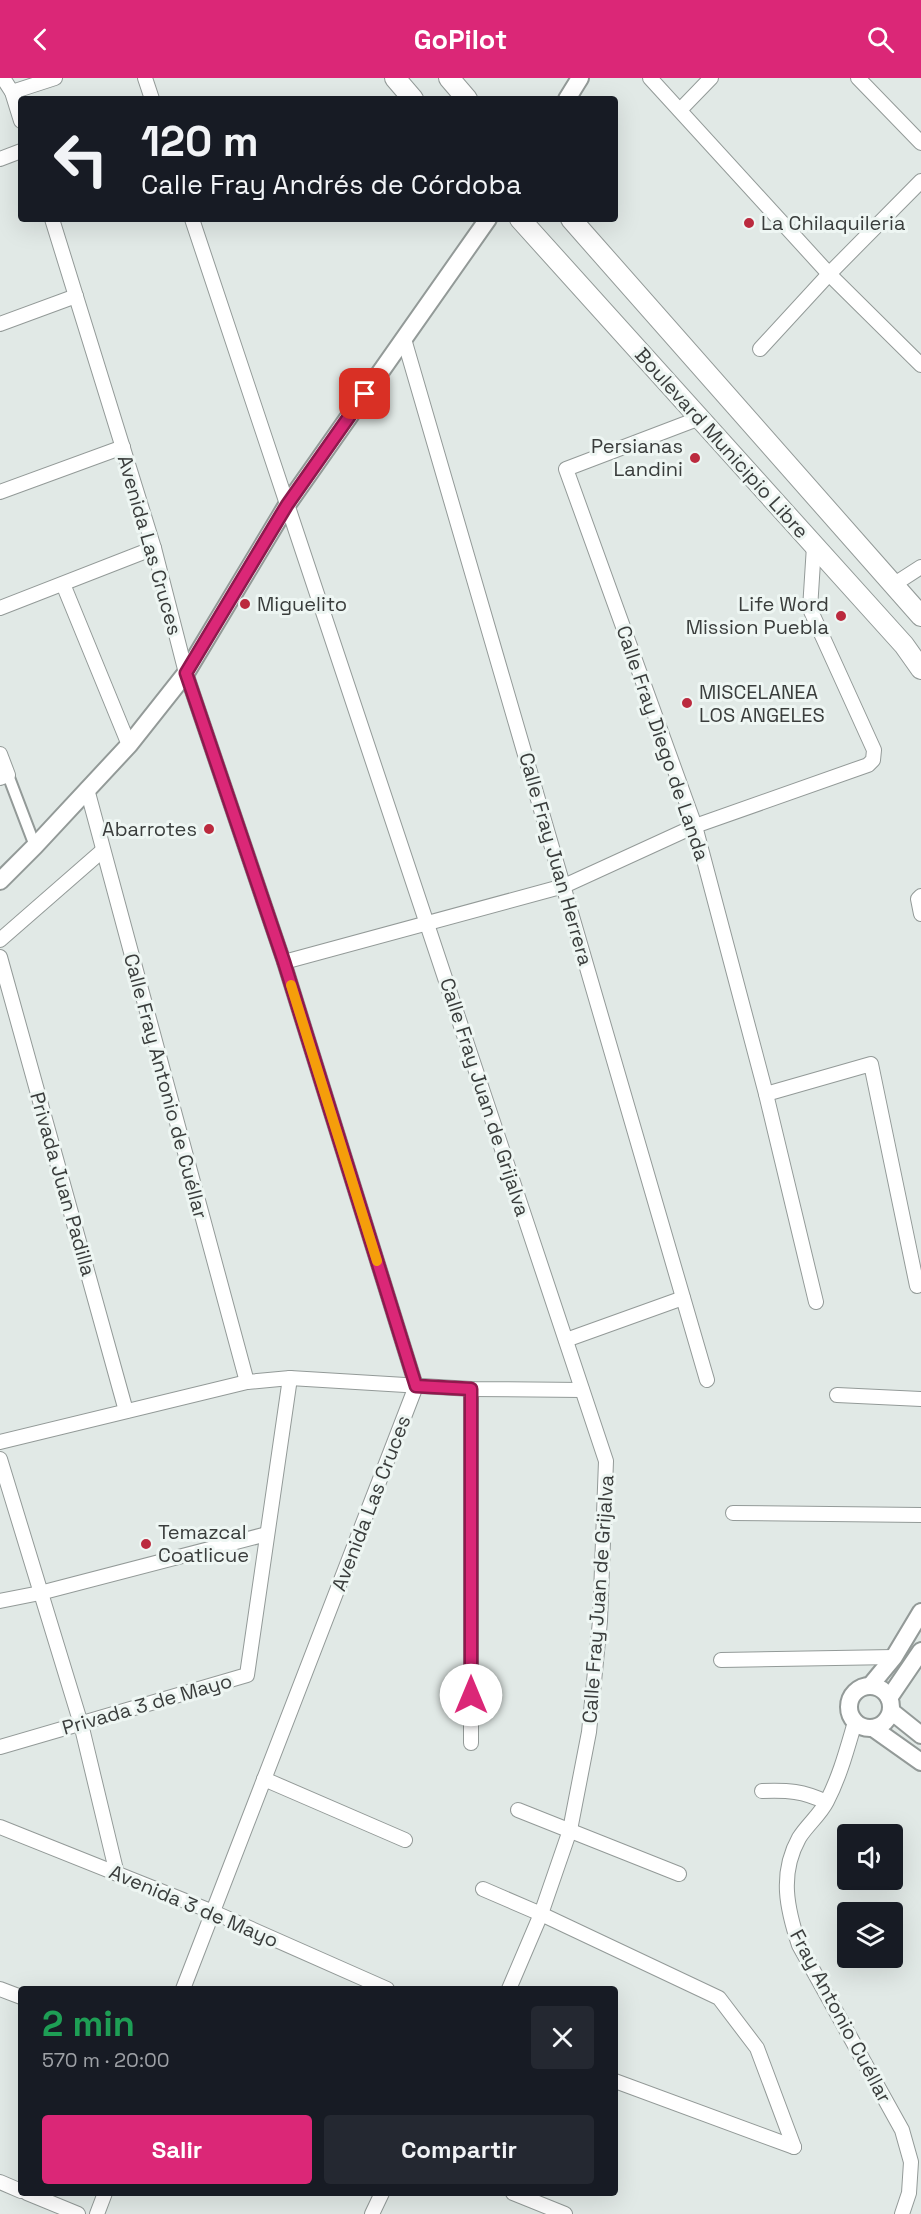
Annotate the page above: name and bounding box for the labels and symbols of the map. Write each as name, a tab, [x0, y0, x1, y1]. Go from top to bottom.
place label: La Chilaquileria	[761, 210, 905, 236]
marker: La Chilaquileria	[742, 216, 756, 230]
street label: Boulevard Municipio Libre	[629, 342, 815, 544]
pin	[339, 368, 390, 419]
place label: Persianas Landini	[591, 433, 683, 482]
marker: Persianas Landini	[688, 451, 702, 465]
street label: Avenida Las Cruces	[112, 452, 188, 638]
place label: Miguelito	[257, 591, 347, 617]
place label: Life Word Mission Puebla	[686, 591, 829, 640]
marker: Miguelito	[238, 597, 252, 611]
marker: Life Word Mission Puebla	[834, 609, 848, 623]
street label: Calle Fray Diego de Landa	[610, 622, 716, 864]
place label: MISCELANEA LOS ANGELES	[699, 679, 825, 728]
marker: MISCELANEA LOS ANGELES	[680, 696, 694, 710]
street label: Calle Fray Juan Herrera	[513, 749, 599, 969]
place label: Abarrotes	[102, 816, 197, 842]
marker: Abarrotes	[202, 822, 216, 836]
street label: Calle Fray Antonio de Cuéllar	[118, 951, 214, 1221]
street label: Calle Fray Juan de Grijalva	[434, 975, 536, 1219]
street label: Privada Juan Padilla	[24, 1089, 102, 1279]
street label: Avenida Las Cruces	[326, 1411, 416, 1595]
street label: Calle Fray Juan de Grijalva	[576, 1474, 620, 1724]
place label: Temazcal Coatlicue	[158, 1519, 249, 1568]
marker: Temazcal Coatlicue	[139, 1537, 153, 1551]
position arrow	[439, 1663, 503, 1727]
street label: Privada 3 de Mayo	[59, 1667, 235, 1741]
street label: Avenida 3 de Mayo	[105, 1859, 283, 1953]
street label: Fray Antonio Cuéllar	[784, 1925, 898, 2107]

